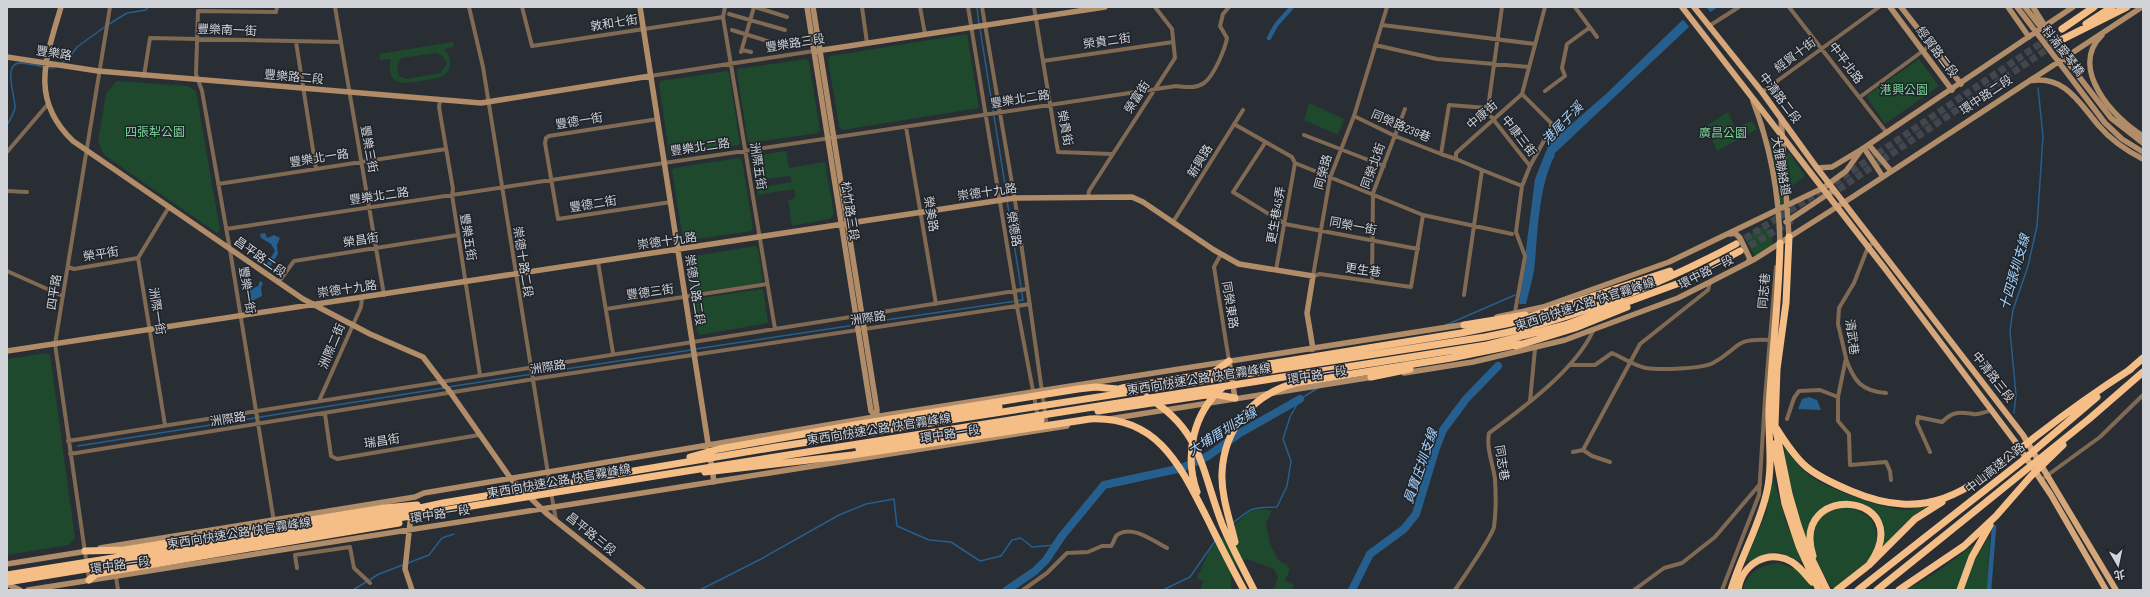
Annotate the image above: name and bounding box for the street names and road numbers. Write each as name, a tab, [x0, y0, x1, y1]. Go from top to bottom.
street label: 敦和七街	[589, 12, 639, 35]
street label: 豐樂南一街	[197, 22, 257, 39]
street label: 科湳愛琴橋	[2038, 23, 2087, 80]
street label: 經貿路二段	[1913, 24, 1961, 81]
street label: 豐樂路三段	[764, 31, 826, 56]
street label: 榮貴二街	[1082, 31, 1132, 52]
street label: 經貿十街	[1772, 35, 1819, 76]
street label: 中平北路	[1825, 40, 1866, 87]
street label: 豐樂路	[35, 43, 73, 64]
street label: 豐樂路二段	[263, 67, 325, 88]
street label: 中清路二段	[1756, 70, 1804, 127]
street label: 環中路二段	[1957, 72, 2015, 118]
street label: 榮富街	[1121, 78, 1154, 116]
street label: 豐樂北二路	[989, 87, 1051, 112]
street label: 中康街	[1464, 98, 1501, 133]
street label: 同榮路239巷	[1369, 107, 1433, 146]
street label: 榮貴街	[1054, 109, 1075, 147]
street label: 豐德一街	[554, 110, 604, 133]
street label: 中康三街	[1498, 113, 1539, 160]
street label: 豐樂三街	[357, 124, 380, 174]
street label: 大雅聯絡道	[1768, 135, 1793, 197]
street label: 豐樂北二路	[669, 136, 731, 159]
street label: 洲際五街	[746, 141, 769, 191]
street label: 同榮北街	[1358, 141, 1389, 191]
street label: 新興路	[1185, 142, 1216, 181]
street label: 豐樂北一路	[288, 146, 350, 171]
street label: 同榮路	[1312, 153, 1335, 191]
street label: 松竹路三段	[837, 180, 862, 242]
street label: 崇德十九路	[956, 181, 1018, 204]
street label: 豐樂北二路	[348, 185, 410, 208]
street label: 更生巷45弄	[1264, 185, 1289, 245]
street label: 豐德二街	[568, 193, 618, 216]
street label: 榮美路	[920, 195, 941, 233]
street label: 榮德路	[1003, 210, 1024, 248]
street label: 豐樂五街	[456, 212, 479, 262]
street label: 同榮一街	[1328, 215, 1378, 238]
street label: 崇德十路二段	[509, 225, 536, 299]
street label: 榮昌街	[342, 230, 380, 251]
street label: 崇德十九路	[636, 230, 698, 253]
street label: 昌平路二段	[231, 234, 289, 281]
street label: 榮平街	[82, 244, 120, 265]
street label: 環中路一段	[1676, 252, 1736, 293]
street label: 崇德八路二段	[681, 253, 708, 327]
street label: 更生巷	[1344, 261, 1382, 280]
street label: 豐樂一街	[235, 265, 258, 315]
street label: 同志巷	[1755, 272, 1774, 310]
street label: 四平路	[44, 273, 65, 311]
street label: 東西向快速公路 快官霧峰線	[1513, 275, 1657, 334]
street label: 崇德十九路	[316, 278, 378, 301]
street label: 同榮東路	[1218, 280, 1241, 330]
street label: 豐德三街	[625, 282, 675, 303]
street label: 洲際一街	[145, 286, 168, 336]
street label: 洲際路	[849, 309, 887, 328]
street label: 清武巷	[1842, 318, 1861, 356]
street label: 洲際二街	[316, 321, 349, 371]
street label: 中清路三段	[1968, 349, 2017, 406]
street label: 洲際路	[529, 357, 567, 378]
street label: 東西向快速公路 快官霧峰線	[1126, 361, 1272, 398]
street label: 環中路一段	[1286, 363, 1348, 388]
street label: 洲際路	[209, 409, 247, 430]
street label: 東西向快速公路 快官霧峰線	[806, 411, 952, 448]
street label: 環中路一段	[919, 422, 981, 447]
street label: 瑞昌街	[363, 431, 401, 452]
street label: 中山高速公路	[1963, 440, 2028, 497]
street label: 同志巷	[1491, 444, 1512, 482]
street label: 東西向快速公路 快官霧峰線	[486, 461, 632, 502]
street label: 環中路一段	[409, 502, 471, 527]
street label: 昌平路三段	[563, 510, 619, 559]
street label: 東西向快速公路 快官霧峰線	[166, 515, 312, 552]
street label: 環中路一段	[89, 554, 151, 577]

